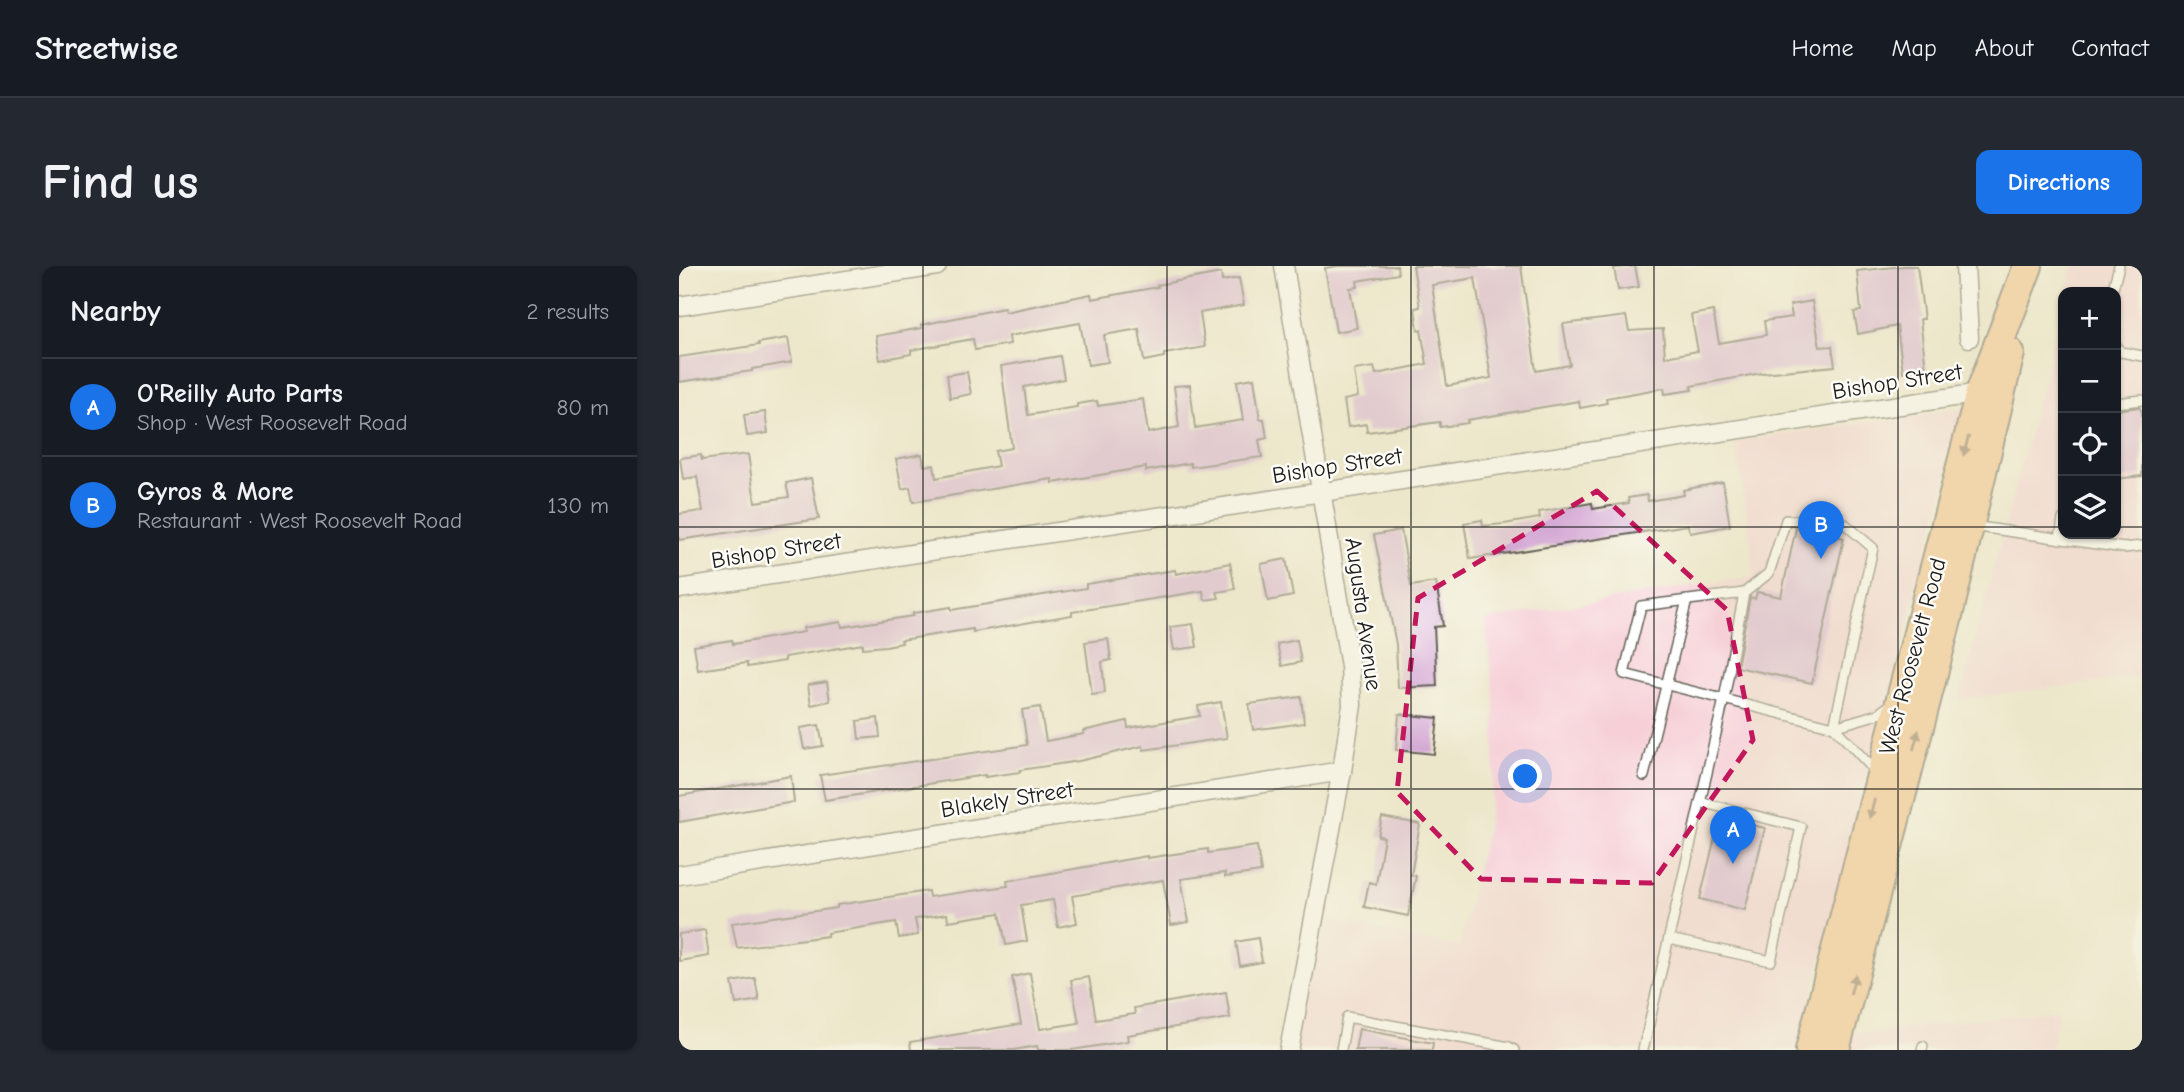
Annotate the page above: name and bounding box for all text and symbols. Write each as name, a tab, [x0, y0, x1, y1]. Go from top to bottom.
text: Streetwise	[35, 29, 178, 67]
text: Home	[1792, 34, 1853, 62]
text: Map	[1891, 34, 1937, 62]
text: About	[1975, 34, 2033, 62]
text: Contact	[2071, 34, 2149, 62]
button: Directions	[1976, 150, 2142, 214]
text: Find us	[42, 154, 198, 210]
map controls	[2058, 287, 2121, 539]
button: +	[2058, 287, 2121, 350]
text: Nearby	[70, 294, 161, 329]
text: 2 results	[527, 298, 609, 325]
button: −	[2058, 350, 2121, 413]
street label: Bishop Street	[1830, 358, 1965, 405]
text: O'Reilly Auto Parts	[137, 379, 343, 409]
text: A	[87, 394, 99, 421]
text: 80 m	[556, 394, 609, 421]
text: Shop · West Roosevelt Road	[137, 409, 408, 436]
button: locate	[2058, 413, 2121, 476]
one-way arrow	[1960, 435, 1971, 457]
street label: Bishop Street	[1270, 442, 1405, 489]
button: layers	[2058, 476, 2121, 539]
text: Gyros & More	[137, 477, 294, 507]
text: B	[86, 492, 100, 519]
text: 130 m	[548, 492, 609, 519]
pin: B	[1798, 501, 1844, 559]
text: Restaurant · West Roosevelt Road	[137, 507, 462, 534]
street label: Bishop Street	[709, 527, 844, 574]
street label: Augusta Avenue	[1339, 536, 1388, 692]
street label: West Roosevelt Road	[1873, 555, 1952, 757]
one-way arrow	[1912, 729, 1922, 750]
your location	[1508, 759, 1542, 793]
street label: Blakely Street	[939, 775, 1077, 823]
one-way arrow	[1866, 798, 1877, 820]
pin: A	[1710, 806, 1756, 864]
one-way arrow	[1848, 973, 1859, 995]

